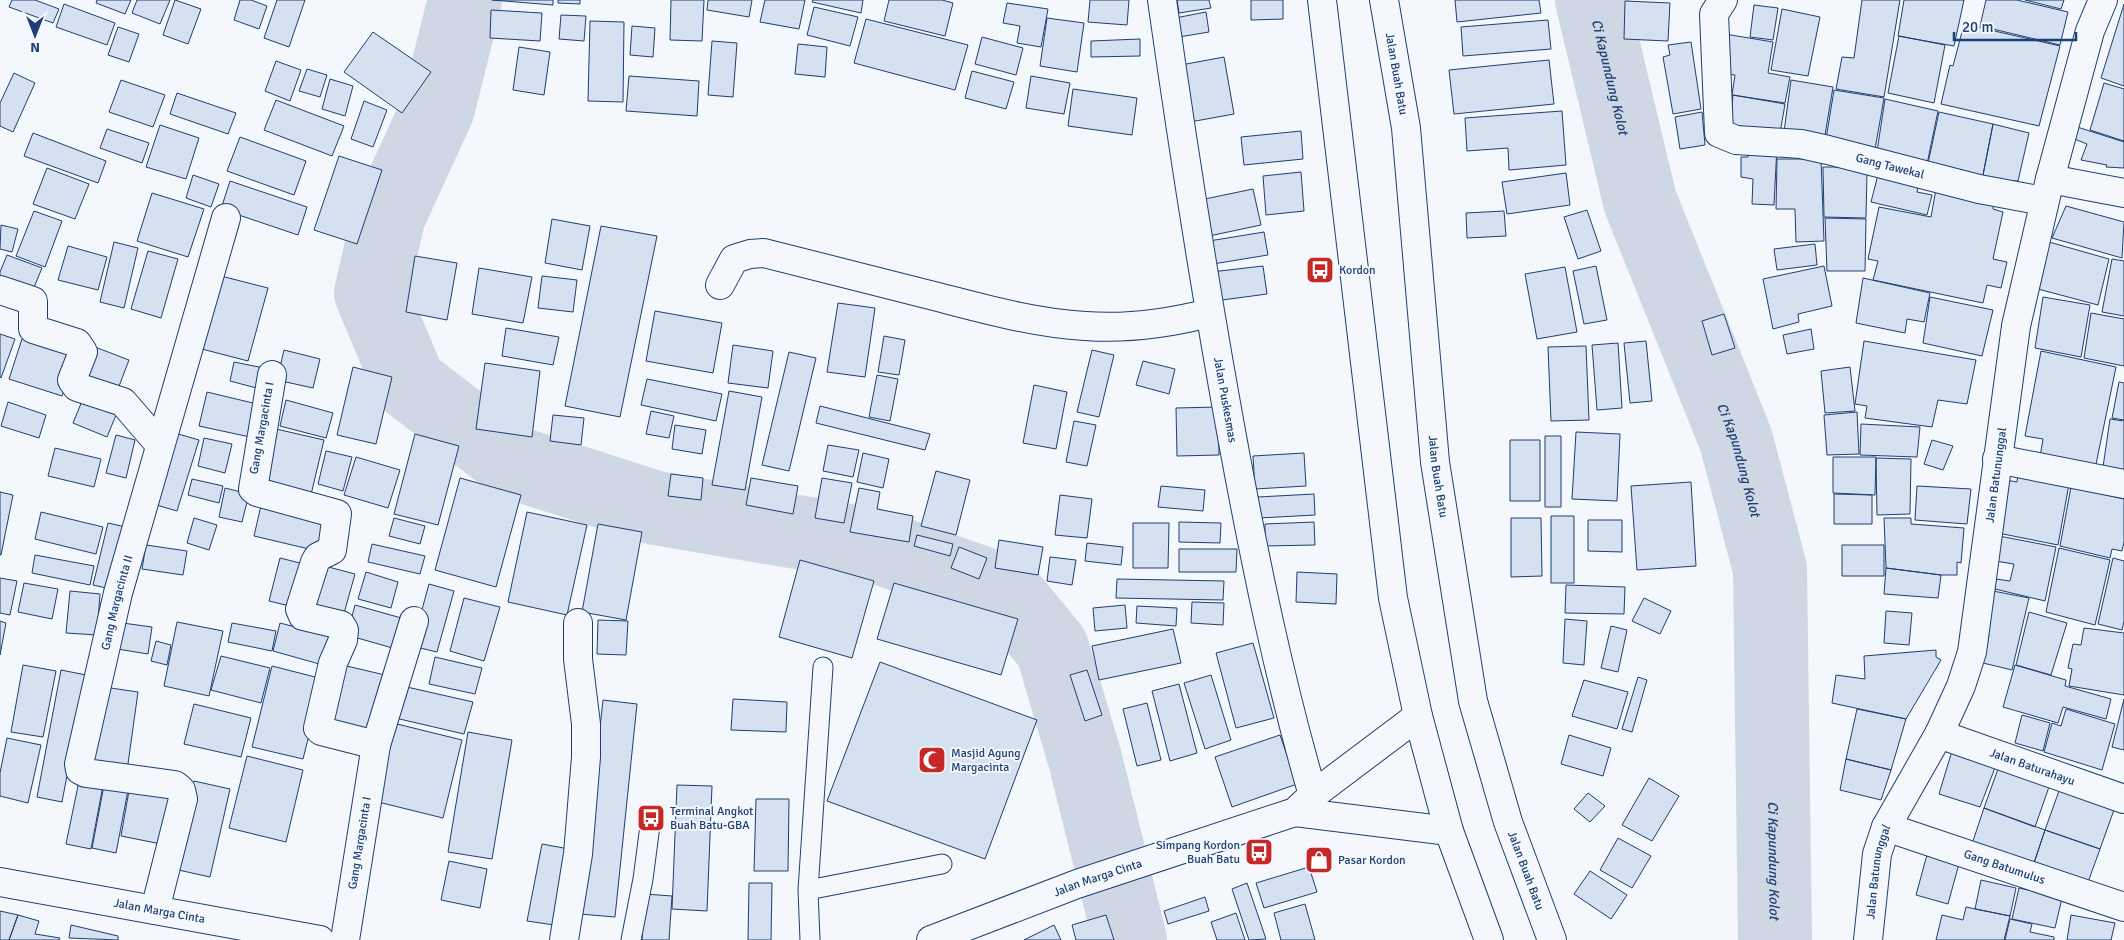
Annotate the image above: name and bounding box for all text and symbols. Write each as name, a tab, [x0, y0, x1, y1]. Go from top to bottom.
north arrow	[10, 10, 60, 60]
scale bar	[1954, 10, 2076, 42]
water label: Ci Kapundung Kolot	[1588, 17, 1633, 138]
text: 20 m	[1962, 18, 1993, 36]
street label: Jalan Buah Batu	[1382, 32, 1411, 116]
text: N	[30, 39, 40, 56]
street label: Gang Tawekal	[1854, 150, 1927, 182]
bus stop icon: Kordon	[1305, 255, 1335, 285]
place label: Kordon	[1339, 263, 1376, 278]
street label: Jalan Puskesmas	[1210, 356, 1240, 444]
street label: Gang Margacinta I	[246, 381, 278, 475]
water label: Ci Kapundung Kolot	[1713, 400, 1765, 520]
street label: Jalan Batununggal	[1982, 426, 2010, 524]
street label: Jalan Buah Batu	[1425, 435, 1451, 519]
street label: Gang Margacinta II	[98, 553, 136, 651]
mosque icon: Masjid Agung Margacinta	[917, 745, 947, 775]
street label: Jalan Baturahayu	[1988, 745, 2077, 789]
place label: Masjid Agung Margacinta	[951, 746, 1021, 775]
street label: Gang Margacinta I	[345, 796, 375, 890]
water label: Ci Kapundung Kolot	[1765, 801, 1783, 922]
bus stop icon: Terminal Angkot Buah Batu-GBA	[636, 803, 666, 833]
place label: Terminal Angkot Buah Batu-GBA	[670, 804, 753, 833]
street label: Jalan Batununggal	[1863, 821, 1894, 920]
street label: Jalan Buah Batu	[1505, 829, 1548, 912]
bus stop icon: Simpang Kordon Buah Batu	[1244, 837, 1274, 867]
place label: Simpang Kordon Buah Batu	[1156, 838, 1240, 867]
shop icon: Pasar Kordon	[1304, 845, 1334, 875]
street label: Gang Batumulus	[1962, 846, 2047, 887]
place label: Pasar Kordon	[1338, 853, 1406, 868]
street label: Jalan Marga Cinta	[1051, 856, 1144, 900]
street label: Jalan Marga Cinta	[113, 895, 206, 927]

